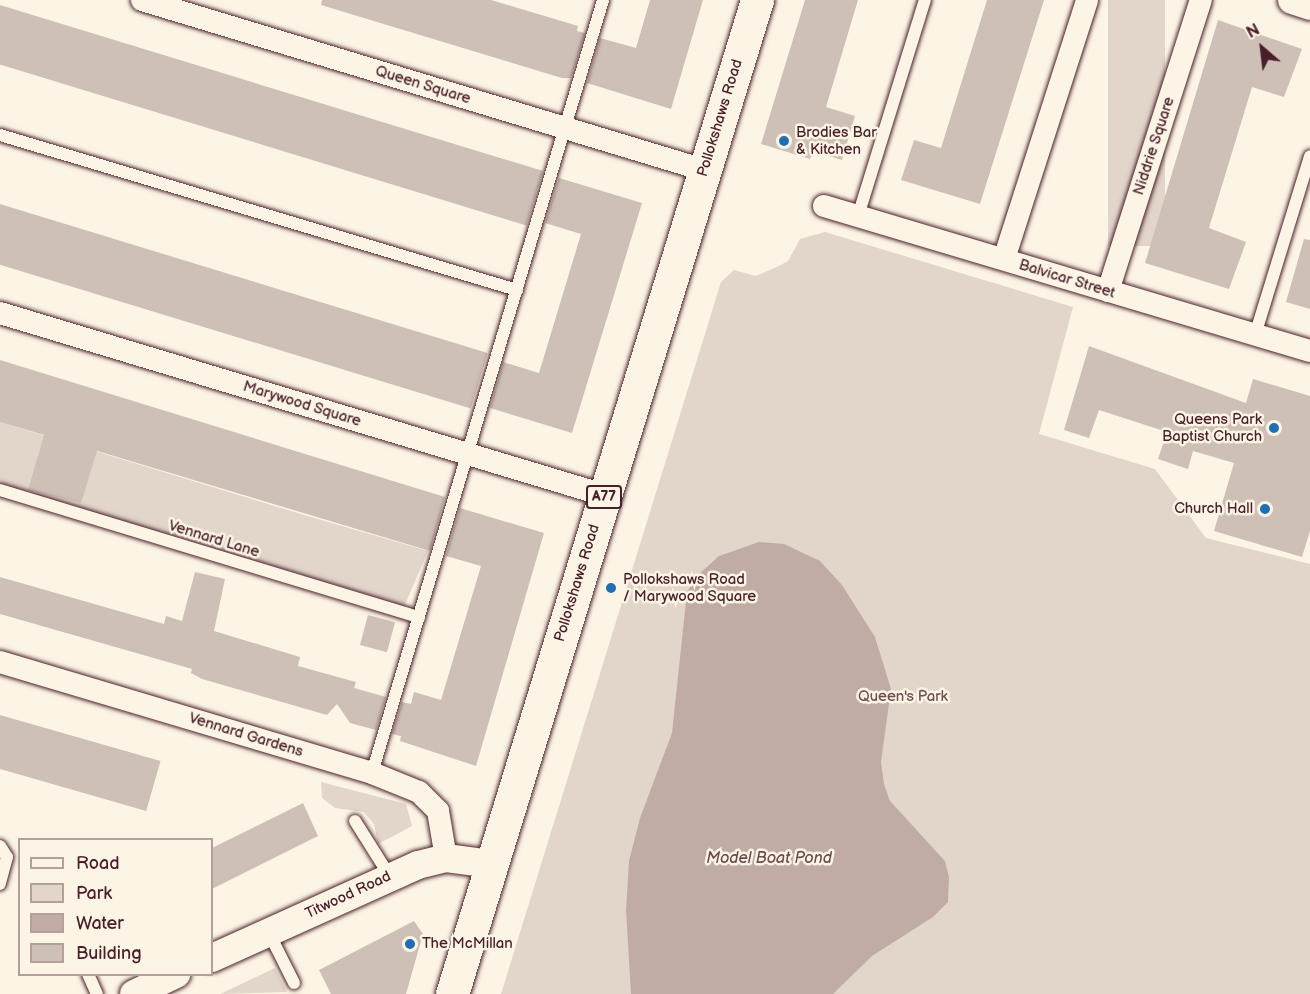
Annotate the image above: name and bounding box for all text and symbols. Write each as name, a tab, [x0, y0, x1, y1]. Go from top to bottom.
north arrow	[1232, 18, 1292, 78]
text: N	[1244, 20, 1263, 43]
street label: Pollokshaws Road	[694, 57, 746, 179]
street label: Queen Square	[373, 62, 473, 108]
street label: Niddrie Square	[1130, 94, 1178, 198]
place label: Brodies Bar & Kitchen	[796, 123, 877, 158]
marker: Brodies Bar & Kitchen	[777, 134, 791, 148]
street label: Balvicar Street	[1017, 256, 1117, 302]
street label: Marywood Square	[241, 377, 363, 431]
place label: Queens Park Baptist Church	[1162, 410, 1262, 445]
marker: Queens Park Baptist Church	[1267, 421, 1281, 435]
road number: A77	[584, 486, 624, 508]
place label: Church Hall	[1174, 500, 1253, 518]
marker: Church Hall	[1258, 502, 1272, 516]
street label: Vennard Lane	[166, 517, 262, 561]
street label: Pollokshaws Road	[551, 522, 603, 644]
place label: Pollokshaws Road / Marywood Square	[623, 570, 757, 605]
marker: Pollokshaws Road / Marywood Square	[604, 581, 618, 595]
park label: Queen's Park	[858, 688, 948, 706]
street label: Vennard Gardens	[187, 709, 305, 761]
legend	[18, 838, 213, 976]
water label: Model Boat Pond	[706, 849, 832, 869]
text: Road	[76, 853, 120, 874]
street label: Titwood Road	[302, 867, 394, 923]
text: Park	[76, 883, 112, 904]
text: Water	[76, 913, 124, 934]
place label: The McMillan	[422, 935, 513, 953]
marker: The McMillan	[403, 937, 417, 951]
text: Building	[76, 943, 142, 964]

